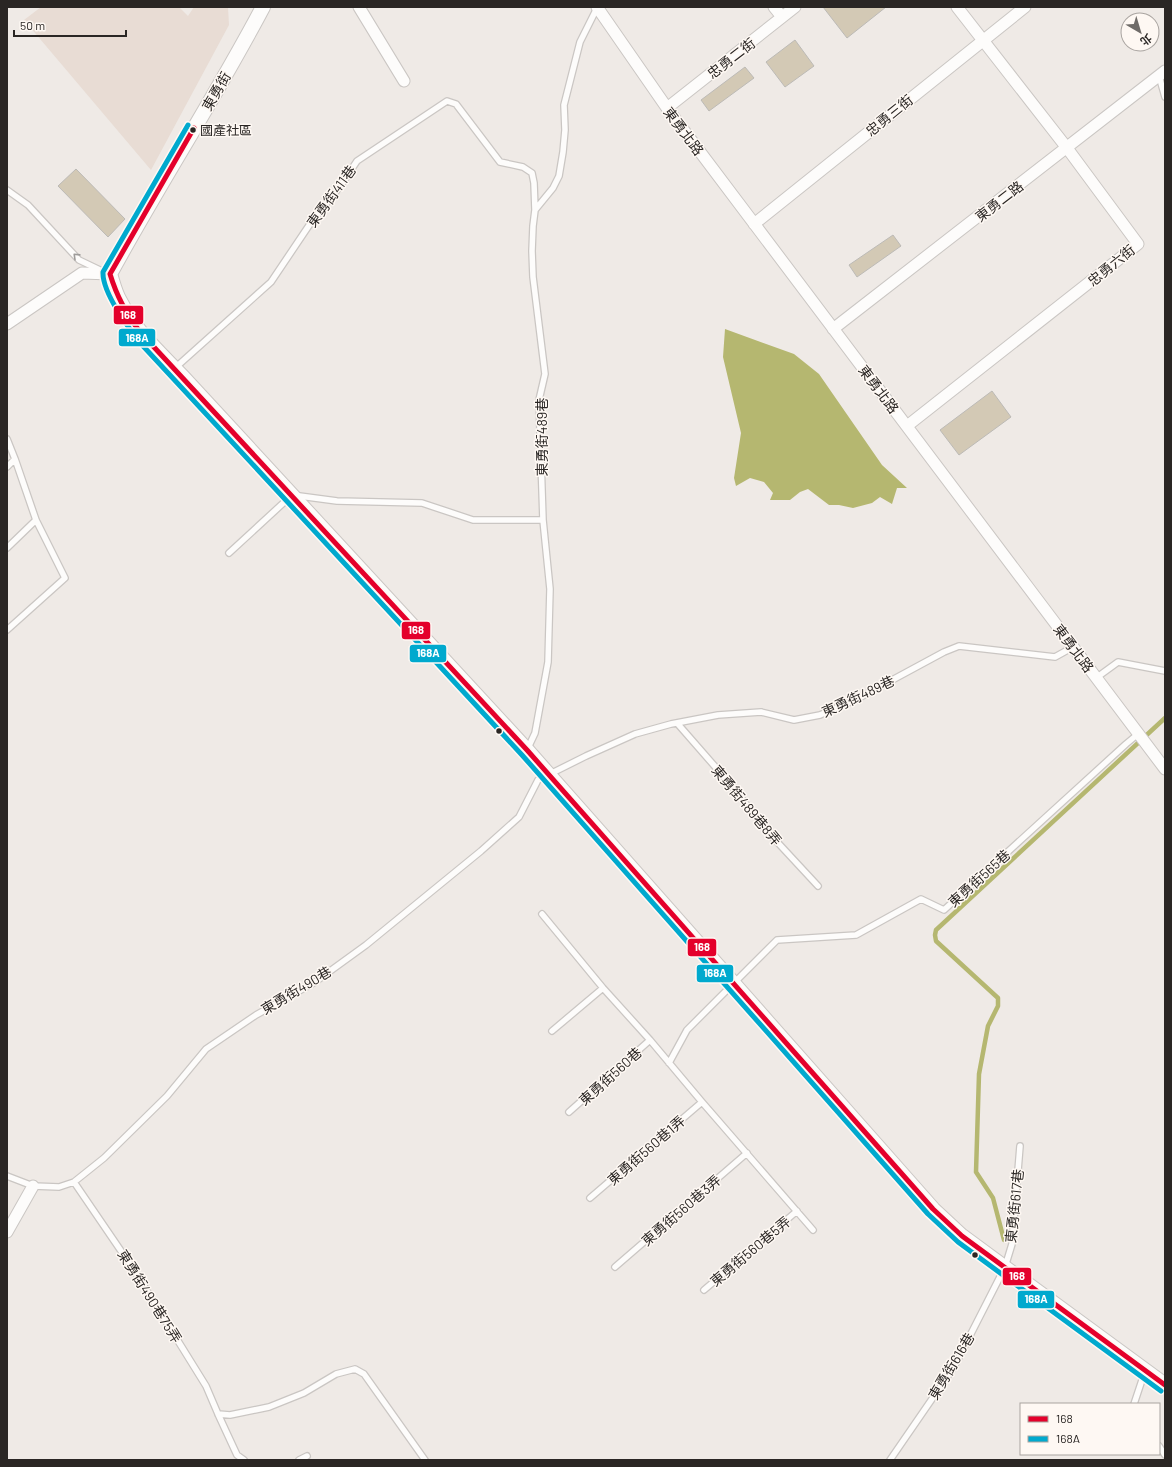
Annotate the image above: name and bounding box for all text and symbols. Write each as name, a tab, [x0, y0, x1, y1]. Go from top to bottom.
scale bar	[14, 12, 126, 38]
north arrow	[1120, 12, 1160, 52]
text: 50 m	[20, 18, 45, 32]
text: 北	[1138, 32, 1155, 49]
street label: 忠勇二街	[704, 34, 758, 82]
street label: 東勇街	[198, 69, 234, 113]
street label: 忠勇三街	[862, 91, 916, 139]
street label: 東勇北路	[660, 104, 708, 158]
place label: 國產社區	[200, 122, 252, 138]
marker: 國產社區	[188, 125, 198, 135]
street label: 東勇街411巷	[303, 162, 359, 230]
street label: 東勇二路	[972, 177, 1026, 225]
street label: 忠勇六街	[1084, 241, 1138, 289]
one-way arrow	[73, 253, 81, 261]
line badge: 168	[113, 305, 144, 325]
text: 168	[120, 308, 136, 321]
line badge: 168A	[118, 328, 156, 347]
text: 168A	[125, 331, 149, 344]
street label: 東勇北路	[855, 362, 903, 416]
street label: 東勇街489巷	[533, 398, 550, 476]
line badge: 168	[401, 621, 431, 640]
street label: 東勇北路	[1050, 621, 1098, 675]
text: 168	[408, 623, 424, 636]
line badge: 168A	[409, 644, 447, 663]
text: 168A	[416, 646, 440, 659]
street label: 東勇街489巷	[819, 672, 897, 720]
unlabelled marker	[494, 726, 504, 736]
street label: 東勇街489巷8弄	[708, 761, 786, 849]
street label: 東勇街565巷	[944, 846, 1014, 910]
line badge: 168	[687, 938, 717, 957]
text: 168	[694, 940, 710, 953]
street label: 東勇街490巷	[258, 962, 334, 1018]
line badge: 168A	[696, 964, 734, 983]
text: 168A	[703, 966, 727, 979]
street label: 東勇街560巷	[575, 1043, 645, 1109]
street label: 東勇街560巷1弄	[604, 1112, 688, 1188]
street label: 東勇街617巷	[1002, 1168, 1026, 1244]
street label: 東勇街560巷3弄	[638, 1171, 724, 1249]
street label: 東勇街560巷5弄	[706, 1213, 794, 1289]
street label: 東勇街490巷75弄	[115, 1246, 185, 1346]
unlabelled marker	[970, 1250, 980, 1260]
line badge: 168	[1002, 1267, 1032, 1286]
text: 168	[1009, 1269, 1025, 1282]
line badge: 168A	[1017, 1290, 1055, 1309]
text: 168A	[1024, 1292, 1048, 1305]
street label: 東勇街616巷	[924, 1329, 978, 1403]
legend	[1020, 1403, 1160, 1455]
text: 168	[1056, 1411, 1073, 1425]
text: 168A	[1056, 1431, 1080, 1445]

